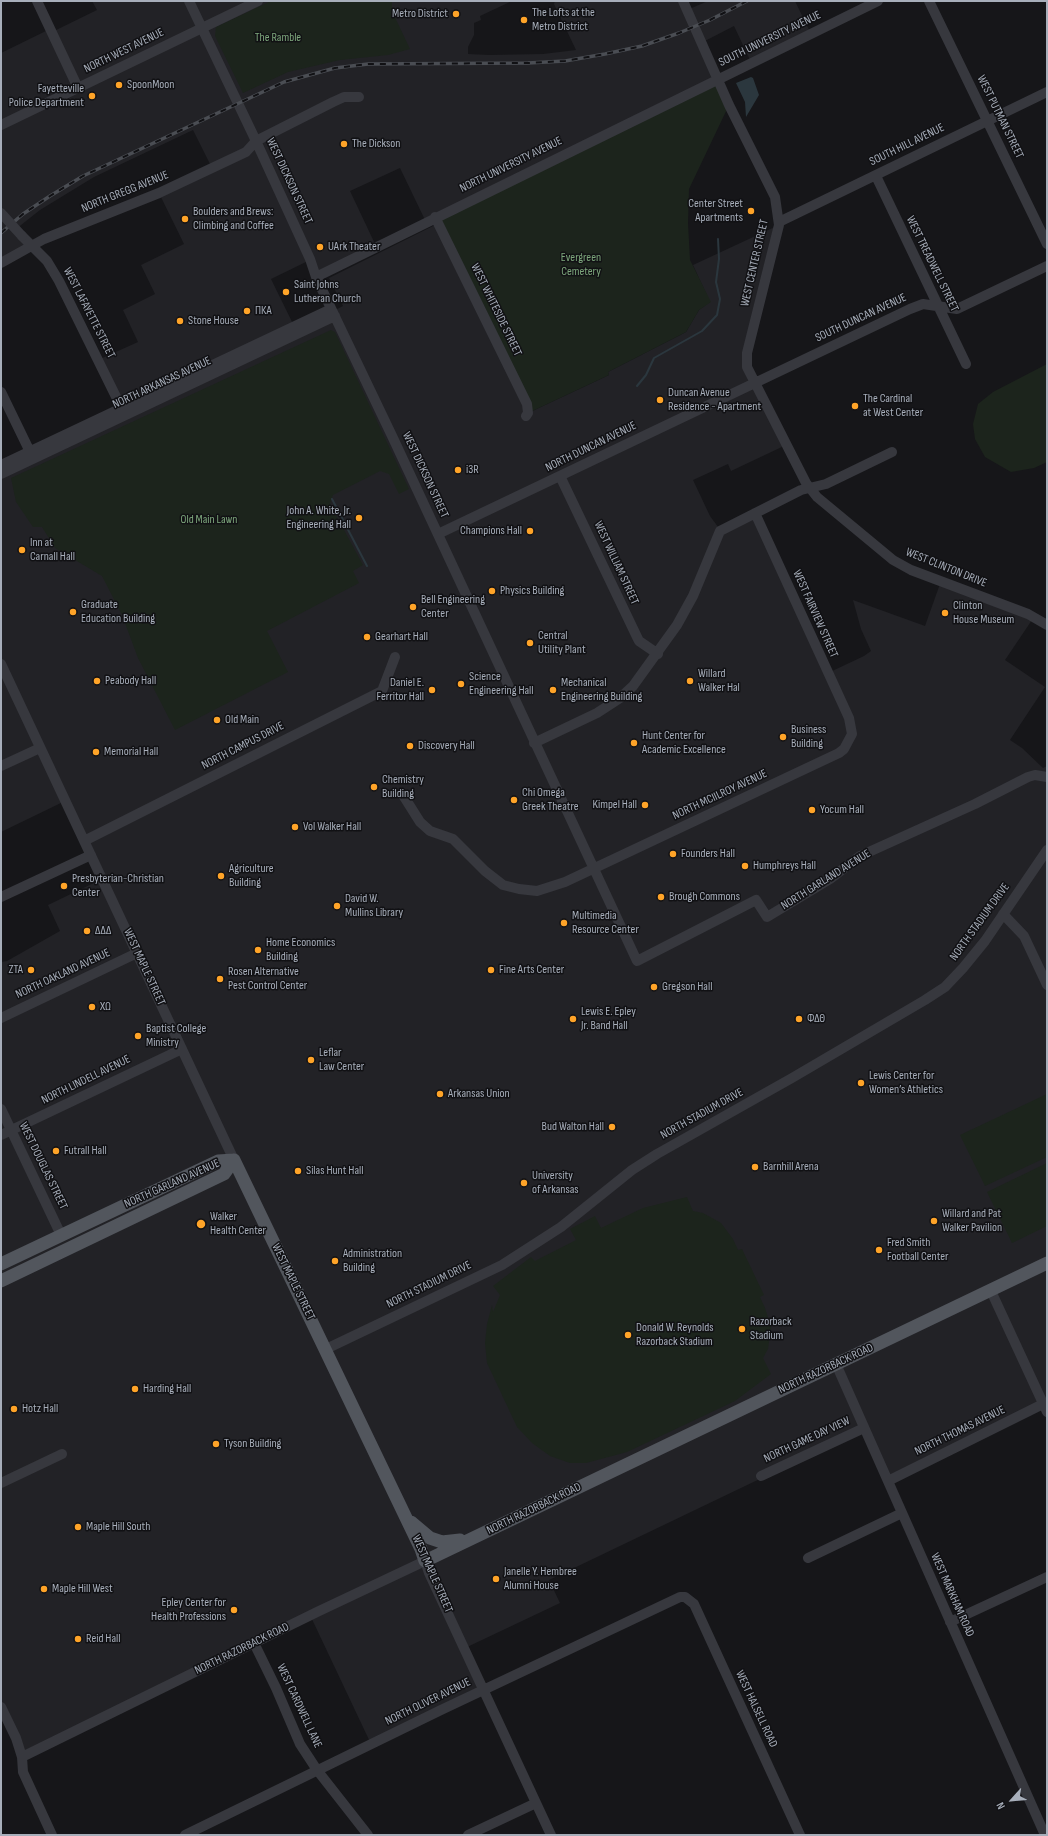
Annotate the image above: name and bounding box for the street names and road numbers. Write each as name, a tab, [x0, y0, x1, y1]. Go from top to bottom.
street label: SOUTH UNIVERSITY AVENUE	[717, 8, 823, 70]
street label: NORTH WEST AVENUE	[82, 25, 166, 77]
street label: WEST PUTMAN STREET	[974, 73, 1026, 161]
street label: SOUTH HILL AVENUE	[867, 121, 947, 169]
street label: NORTH UNIVERSITY AVENUE	[457, 134, 565, 196]
street label: WEST DICKSON STREET	[263, 136, 315, 226]
street label: NORTH GREGG AVENUE	[79, 168, 171, 216]
street label: WEST TREADWELL STREET	[903, 214, 961, 314]
street label: WEST CENTER STREET	[738, 218, 772, 308]
street label: WEST WHITESIDE STREET	[467, 261, 525, 359]
street label: WEST LAFAYETTE STREET	[60, 265, 118, 361]
street label: SOUTH DUNCAN AVENUE	[813, 291, 909, 345]
street label: NORTH ARKANSAS AVENUE	[110, 354, 214, 412]
street label: NORTH DUNCAN AVENUE	[543, 419, 639, 475]
street label: WEST DICKSON STREET	[399, 430, 451, 520]
street label: WEST WILLIAM STREET	[590, 519, 642, 607]
street label: WEST CLINTON DRIVE	[903, 545, 989, 591]
street label: WEST FAIRVIEW STREET	[789, 568, 841, 660]
street label: NORTH CAMPUS DRIVE	[199, 719, 287, 773]
street label: NORTH MCIILROY AVENUE	[670, 767, 770, 823]
street label: NORTH GARLAND AVENUE	[779, 847, 873, 913]
street label: NORTH STADIUM DRIVE	[947, 880, 1013, 964]
street label: WEST MAPLE STREET	[120, 926, 168, 1008]
street label: NORTH OAKLAND AVENUE	[14, 946, 112, 1002]
street label: NORTH LINDELL AVENUE	[39, 1052, 133, 1108]
street label: NORTH STADIUM DRIVE	[658, 1085, 746, 1143]
street label: WEST DOUGLAS STREET	[16, 1120, 70, 1212]
street label: NORTH GARLAND AVENUE	[122, 1157, 222, 1211]
street label: WEST MAPLE STREET	[268, 1241, 318, 1323]
street label: NORTH STADIUM DRIVE	[384, 1258, 474, 1312]
street label: NORTH RAZORBACK ROAD	[776, 1341, 876, 1397]
street label: NORTH THOMAS AVENUE	[913, 1403, 1007, 1459]
street label: NORTH GAME DAY VIEW	[762, 1414, 852, 1466]
street label: NORTH RAZORBACK ROAD	[484, 1480, 584, 1538]
street label: WEST MAPLE STREET	[408, 1533, 456, 1615]
street label: WEST MARKHAM ROAD	[927, 1551, 977, 1639]
street label: NORTH RAZORBACK ROAD	[192, 1620, 292, 1678]
street label: WEST CARDWELL LANE	[273, 1662, 325, 1750]
street label: WEST HALSELL ROAD	[732, 1668, 780, 1750]
street label: NORTH OLIVER AVENUE	[383, 1675, 473, 1729]

